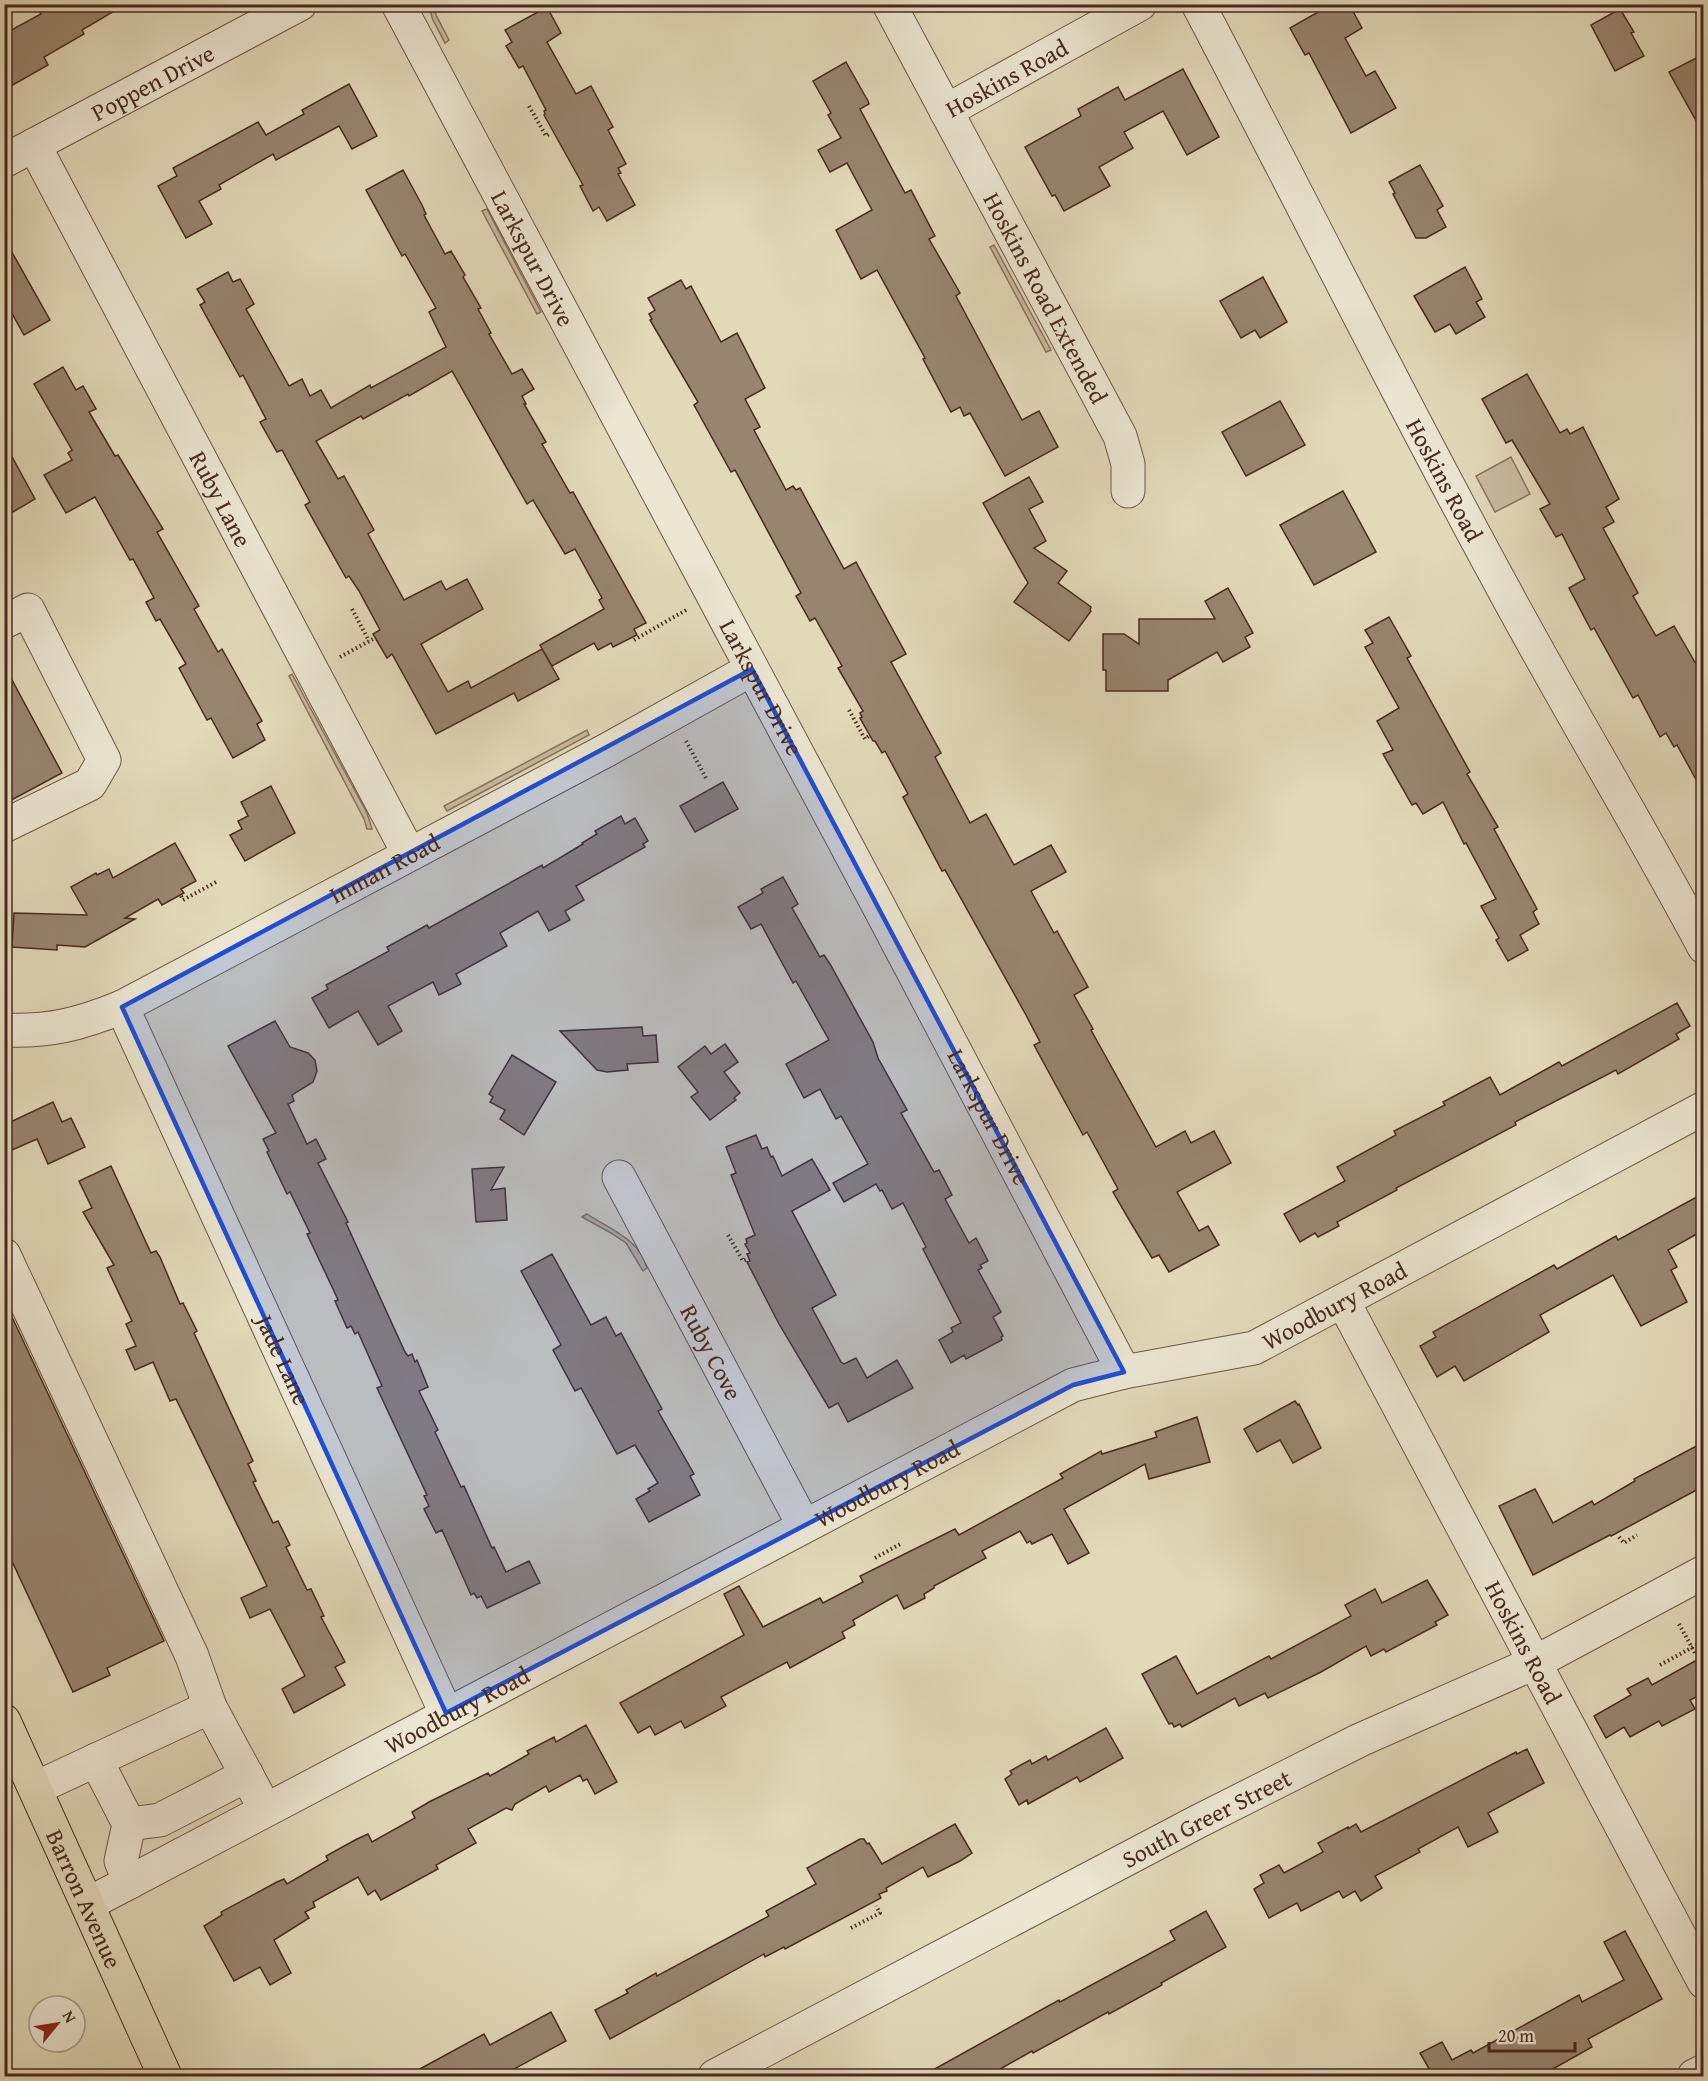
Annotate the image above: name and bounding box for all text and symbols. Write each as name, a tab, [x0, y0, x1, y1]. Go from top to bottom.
street label: Hoskins Road	[939, 30, 1074, 126]
street label: Poppen Drive	[85, 35, 220, 129]
street label: Larkspur Drive	[483, 184, 584, 332]
street label: Hoskins Road Extended	[975, 186, 1117, 410]
street label: Hoskins Road	[1398, 412, 1492, 548]
street label: Ruby Lane	[181, 444, 261, 553]
street label: Larkspur Drive	[711, 613, 813, 761]
street label: Inman Road	[323, 824, 446, 912]
street label: Larkspur Drive	[939, 1042, 1040, 1191]
street label: Woodbury Road	[1255, 1252, 1413, 1358]
street label: Ruby Cove	[672, 1298, 752, 1406]
street label: Jade Lane	[247, 1306, 320, 1411]
street label: Woodbury Road	[808, 1430, 966, 1536]
street label: Hoskins Road	[1477, 1574, 1571, 1710]
street label: Woodbury Road	[378, 1657, 536, 1762]
street label: South Greer Street	[1115, 1760, 1298, 1876]
street label: Barron Avenue	[38, 1823, 131, 1974]
north arrow	[27, 1994, 87, 2054]
text: N	[57, 2006, 83, 2027]
scale bar	[1489, 2015, 1574, 2053]
text: 20 m	[1498, 2022, 1534, 2049]

